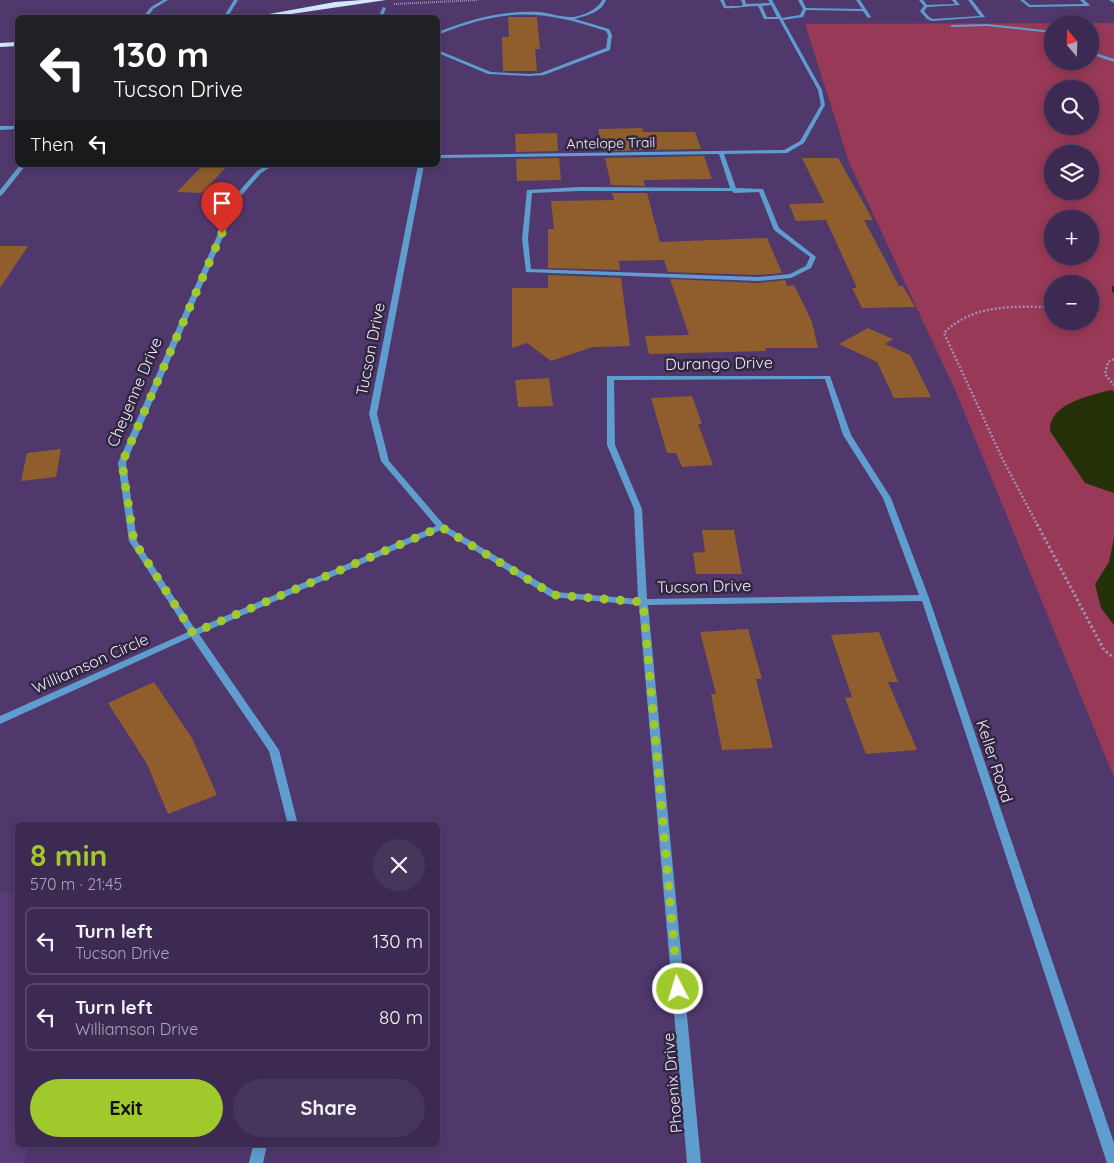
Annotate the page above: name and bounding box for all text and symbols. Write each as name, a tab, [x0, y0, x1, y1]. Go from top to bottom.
north arrow	[1044, 15, 1099, 70]
map controls	[1044, 15, 1099, 330]
text: 130 m	[113, 32, 209, 76]
icon: left	[30, 35, 95, 100]
text: Tucson Drive	[113, 75, 243, 103]
button: search	[1044, 80, 1099, 135]
icon: left	[84, 130, 112, 158]
text: Then	[30, 132, 74, 156]
street label: Antelope Trail	[566, 133, 656, 153]
button: layers	[1044, 145, 1099, 200]
pin	[201, 182, 243, 233]
icon: arrive	[208, 189, 236, 217]
button: +	[1044, 210, 1099, 265]
button: −	[1044, 275, 1099, 330]
street label: Tucson Drive	[351, 301, 389, 397]
street label: Cheyenne Drive	[102, 334, 166, 450]
street label: Durango Drive	[665, 352, 773, 374]
street label: Tucson Drive	[657, 575, 751, 597]
street label: Williamson Circle	[29, 628, 151, 698]
street label: Keller Road	[972, 717, 1018, 805]
text: 8 min	[30, 836, 107, 874]
button: close	[373, 839, 425, 891]
text: 570 m · 21:45	[30, 874, 122, 894]
text: Turn left	[75, 919, 153, 943]
icon: left	[32, 927, 60, 955]
text: 130 m	[372, 929, 423, 953]
text: Tucson Drive	[75, 943, 169, 963]
position arrow	[651, 962, 703, 1014]
text: Turn left	[75, 995, 153, 1019]
icon: left	[32, 1003, 60, 1031]
text: 80 m	[379, 1005, 423, 1029]
text: Williamson Drive	[75, 1019, 198, 1039]
street label: Phoenix Drive	[658, 1032, 686, 1134]
button: Exit	[30, 1079, 223, 1137]
button: Share	[233, 1079, 425, 1137]

